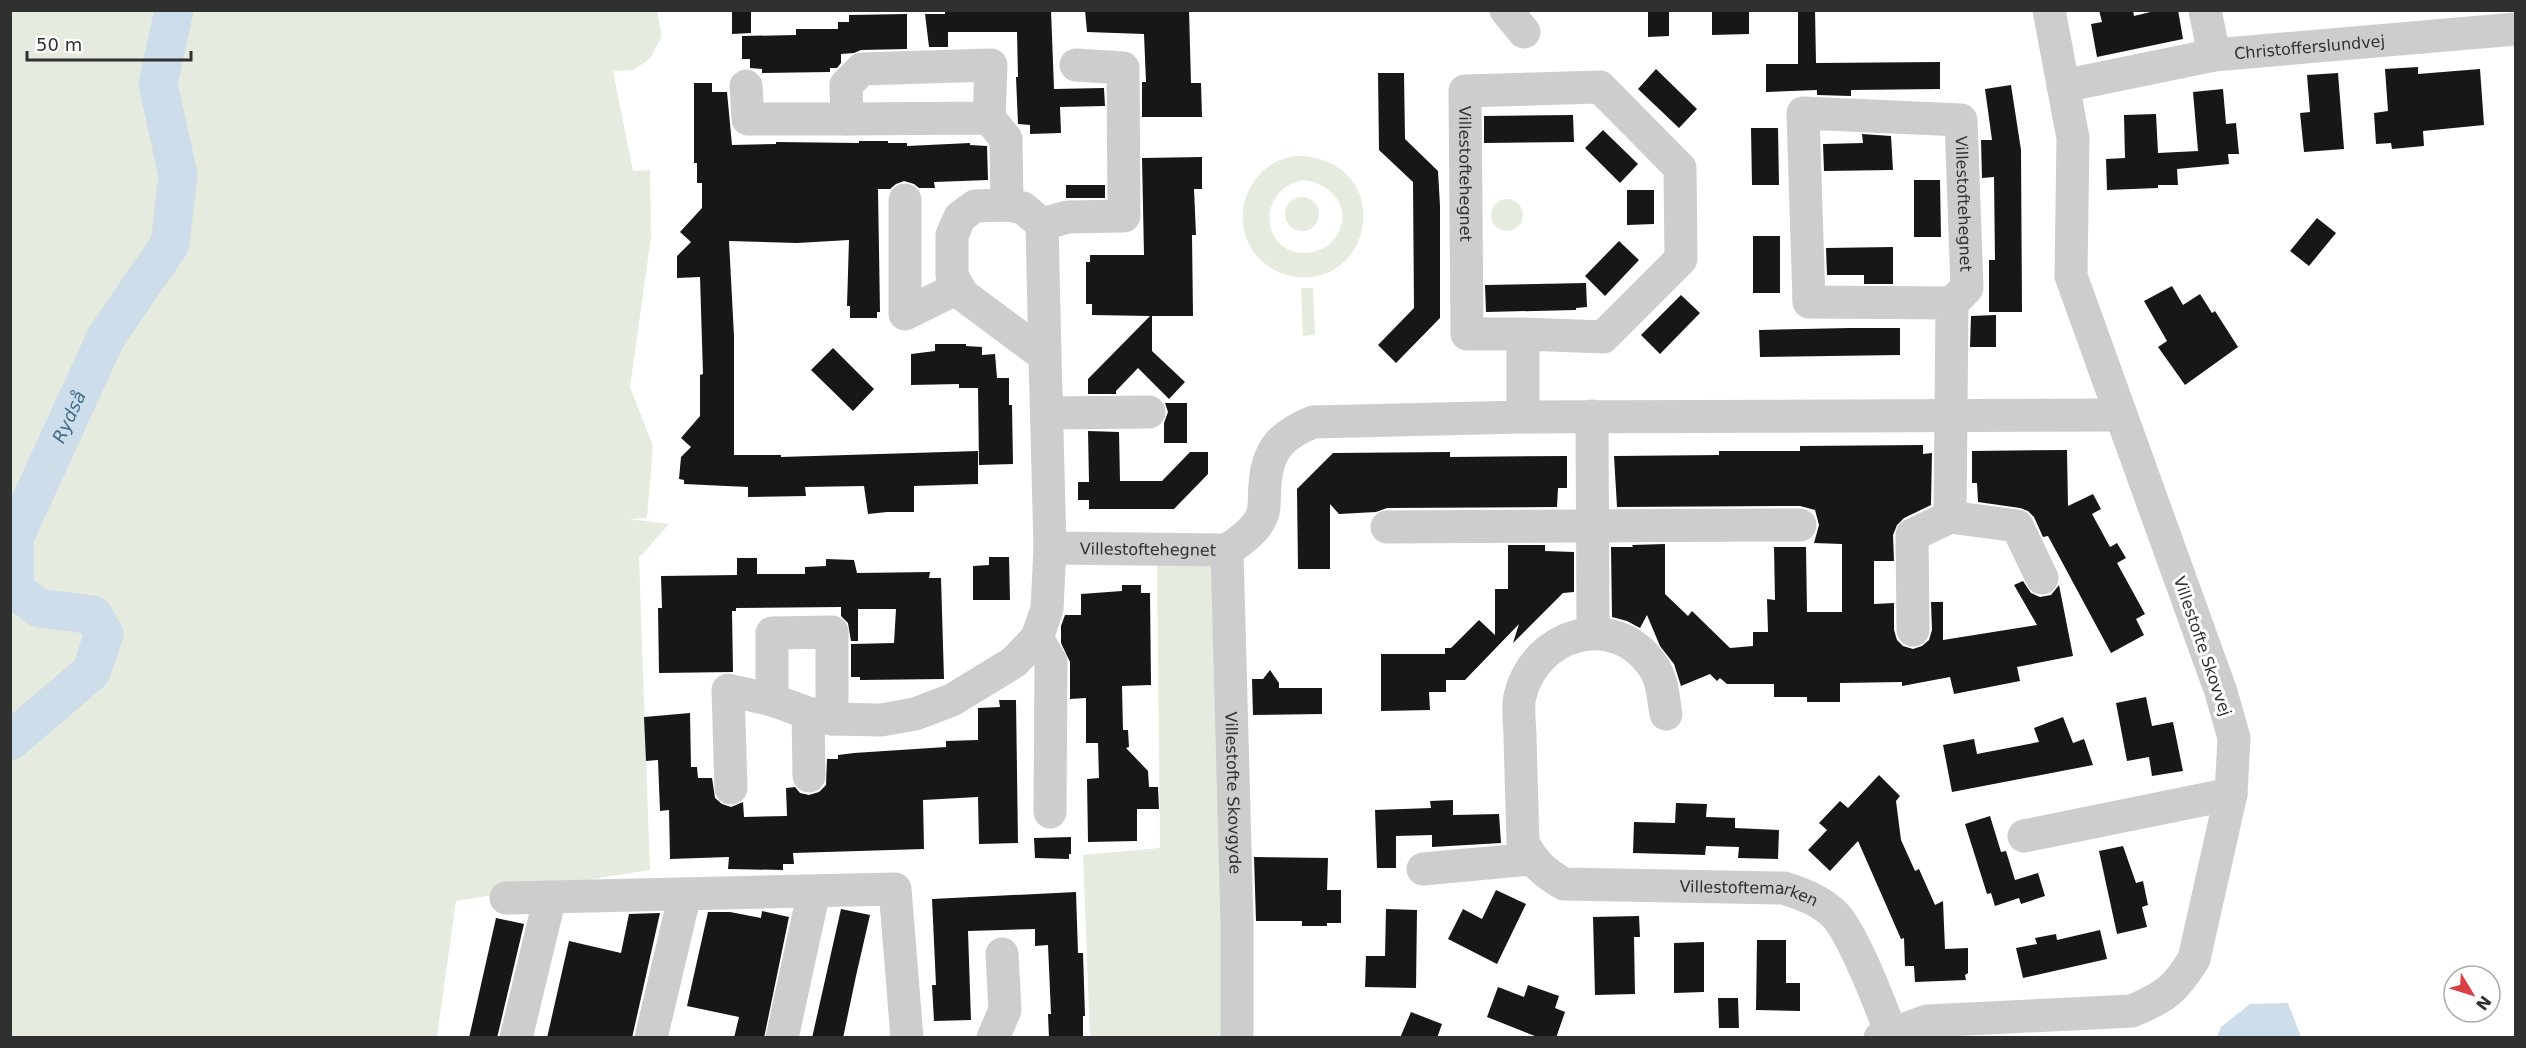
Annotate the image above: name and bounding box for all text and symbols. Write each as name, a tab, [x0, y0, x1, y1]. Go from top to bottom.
scale bar	[27, 24, 190, 62]
street label: Christofferslundvej	[2233, 31, 2386, 63]
text: 50 m	[36, 34, 82, 55]
street label: Villestoftehegnet	[1455, 106, 1475, 242]
street label: Villestoftehegnet	[1952, 135, 1975, 272]
water label: Rydså	[48, 387, 90, 446]
street label: Villestoftehegnet	[1080, 539, 1216, 560]
street label: Villestofte Skovvej	[2170, 574, 2235, 719]
street label: Villestofte Skovgyde	[1221, 711, 1245, 874]
street label: Villestoftemarken	[1679, 877, 1821, 910]
north arrow	[2442, 964, 2502, 1024]
text: N	[2472, 992, 2495, 1014]

